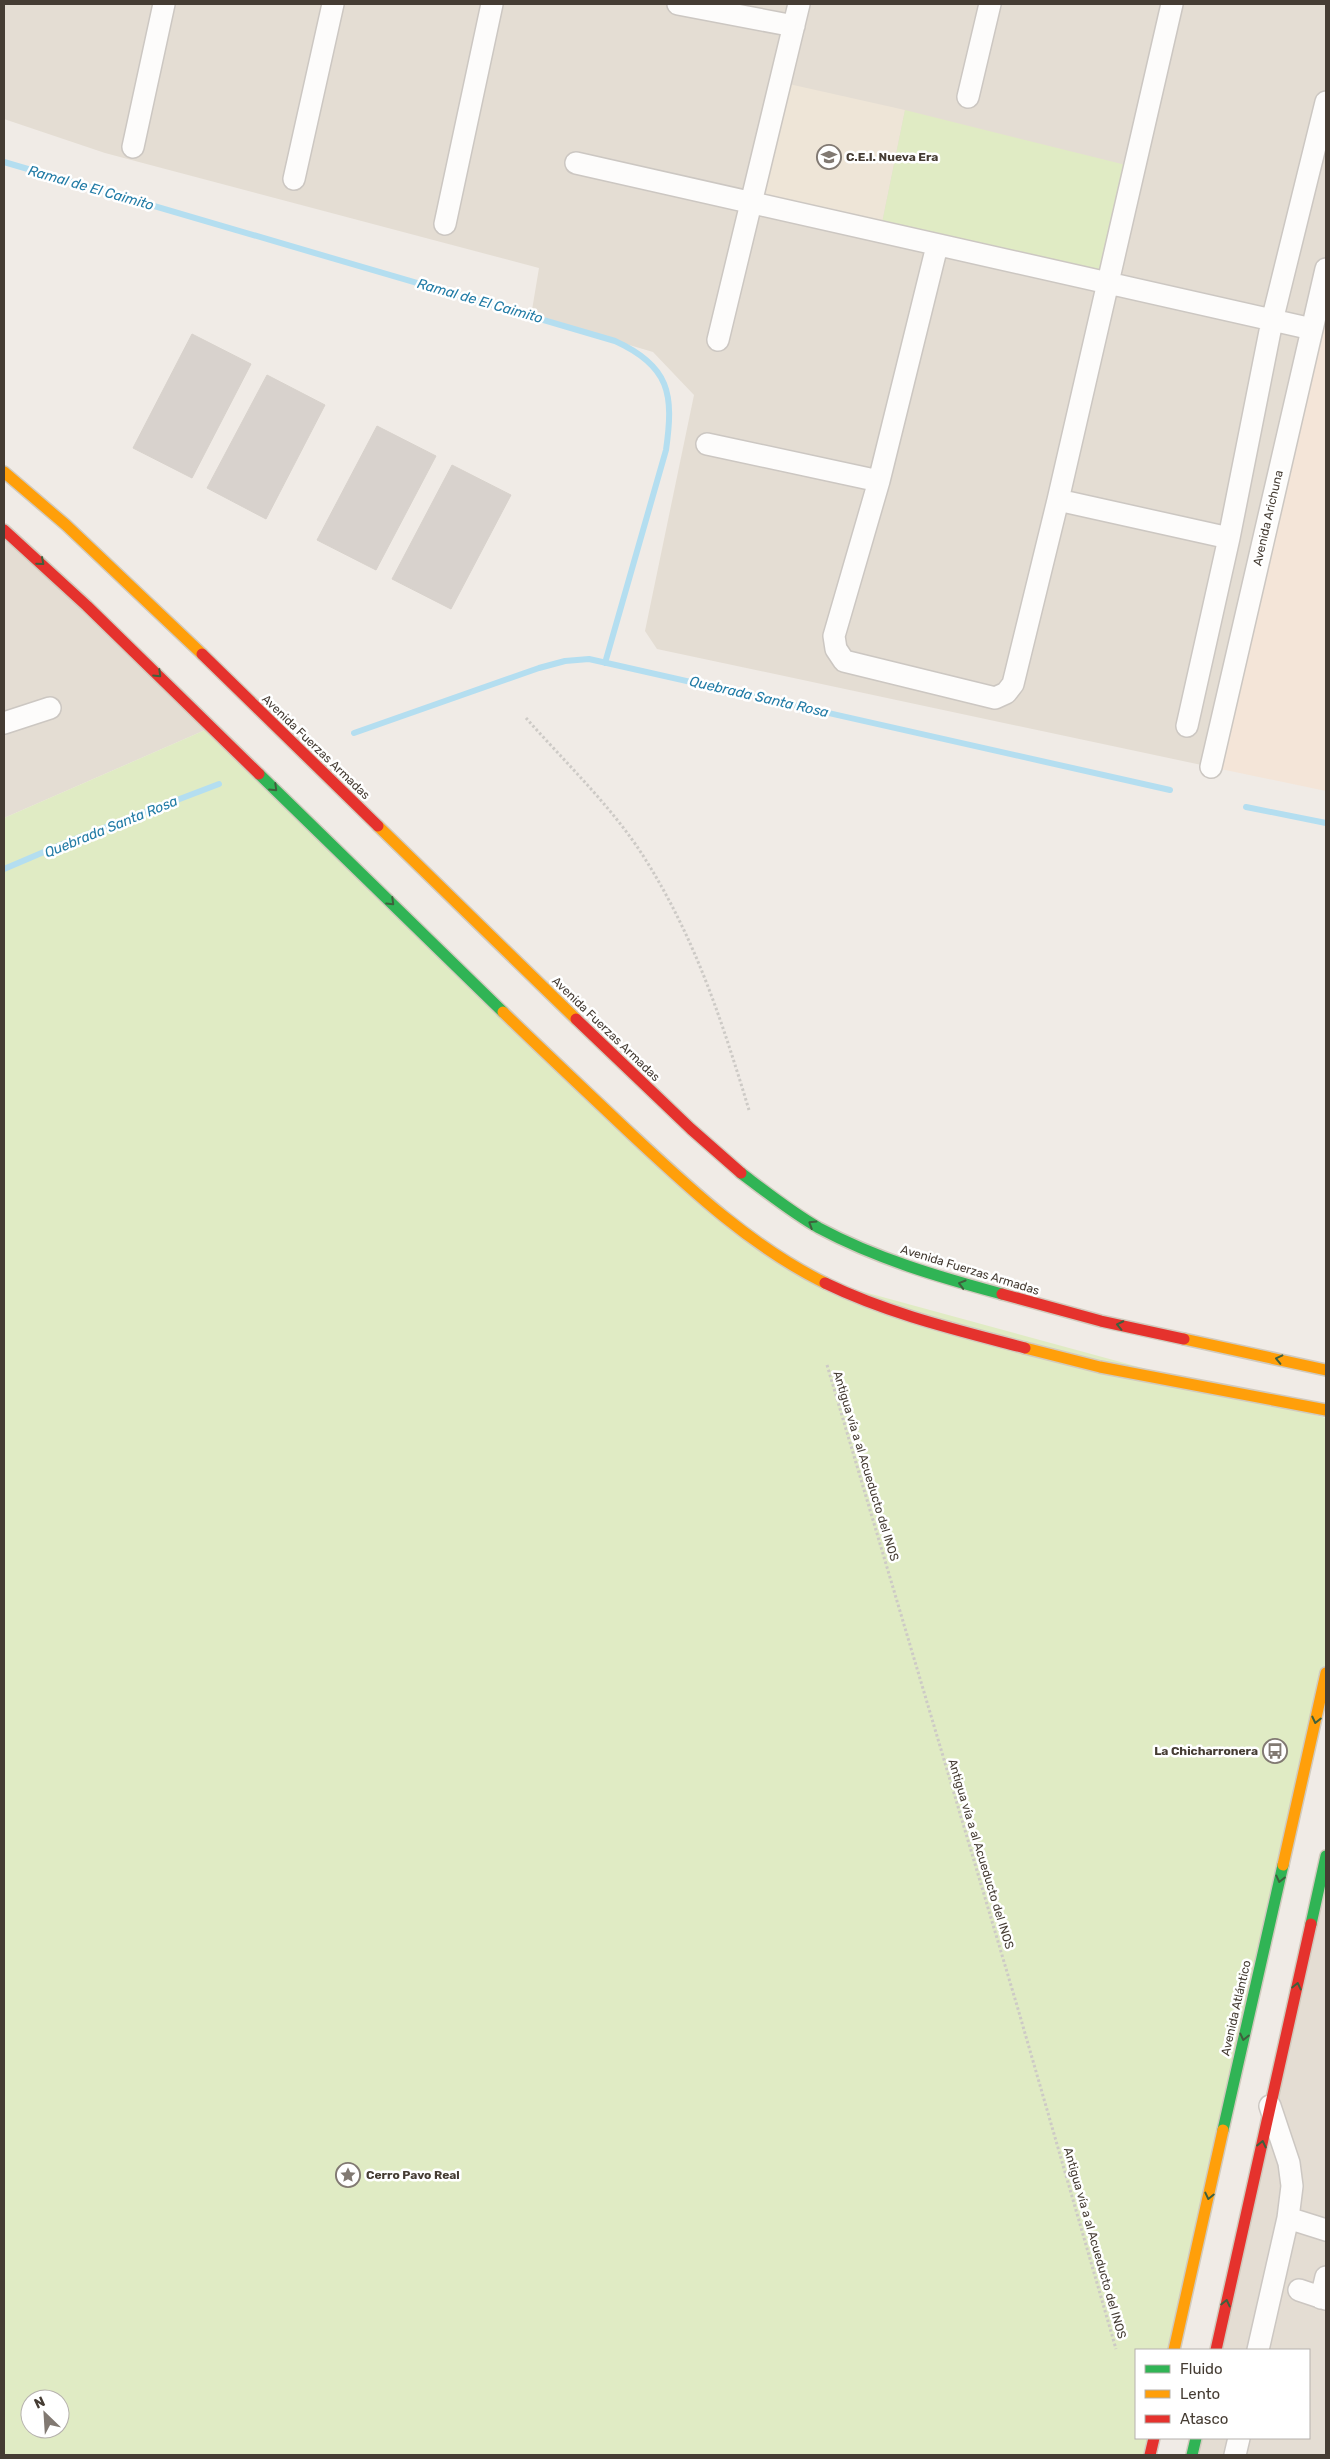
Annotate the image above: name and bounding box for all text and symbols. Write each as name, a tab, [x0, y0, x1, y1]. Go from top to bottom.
school or university icon: C.E.I. Nueva Era	[816, 144, 842, 170]
place label: C.E.I. Nueva Era	[846, 150, 938, 164]
water label: Ramal de El Caimito	[26, 162, 156, 214]
water label: Ramal de El Caimito	[415, 275, 545, 327]
street label: Avenida Arichuna	[1250, 469, 1286, 567]
one-way arrow	[35, 556, 44, 565]
one-way arrow	[153, 668, 162, 677]
water label: Quebrada Santa Rosa	[688, 673, 830, 721]
street label: Avenida Fuerzas Armadas	[259, 692, 373, 802]
one-way arrow	[269, 782, 278, 791]
water label: Quebrada Santa Rosa	[42, 792, 180, 862]
one-way arrow	[385, 896, 394, 905]
street label: Avenida Fuerzas Armadas	[549, 974, 663, 1084]
one-way arrow	[809, 1220, 818, 1230]
street label: Avenida Fuerzas Armadas	[899, 1242, 1041, 1298]
one-way arrow	[959, 1280, 967, 1290]
one-way arrow	[1115, 1320, 1124, 1330]
one-way arrow	[1274, 1354, 1283, 1365]
street label: Antigua vía a al Acueducto del INOS	[830, 1369, 902, 1563]
one-way arrow	[1311, 1716, 1322, 1725]
bus stop icon: La Chicharronera	[1262, 1738, 1288, 1764]
place label: La Chicharronera	[1154, 1744, 1258, 1758]
street label: Antigua vía a al Acueducto del INOS	[945, 1757, 1017, 1951]
one-way arrow	[1275, 1874, 1285, 1883]
street label: Avenida Atlántico	[1218, 1959, 1254, 2057]
one-way arrow	[1292, 1981, 1302, 1990]
one-way arrow	[1239, 2033, 1250, 2042]
one-way arrow	[1256, 2140, 1267, 2149]
street label: Antigua vía a al Acueducto del INOS	[1061, 2146, 1129, 2340]
place icon: Cerro Pavo Real	[335, 2162, 361, 2188]
place label: Cerro Pavo Real	[366, 2168, 460, 2182]
one-way arrow	[1204, 2191, 1215, 2200]
one-way arrow	[1220, 2298, 1231, 2307]
legend	[1135, 2349, 1310, 2439]
text: Fluido	[1180, 2360, 1223, 2378]
text: Lento	[1180, 2385, 1220, 2403]
north arrow	[20, 2389, 70, 2439]
text: N	[32, 2393, 48, 2413]
text: Atasco	[1180, 2410, 1228, 2428]

